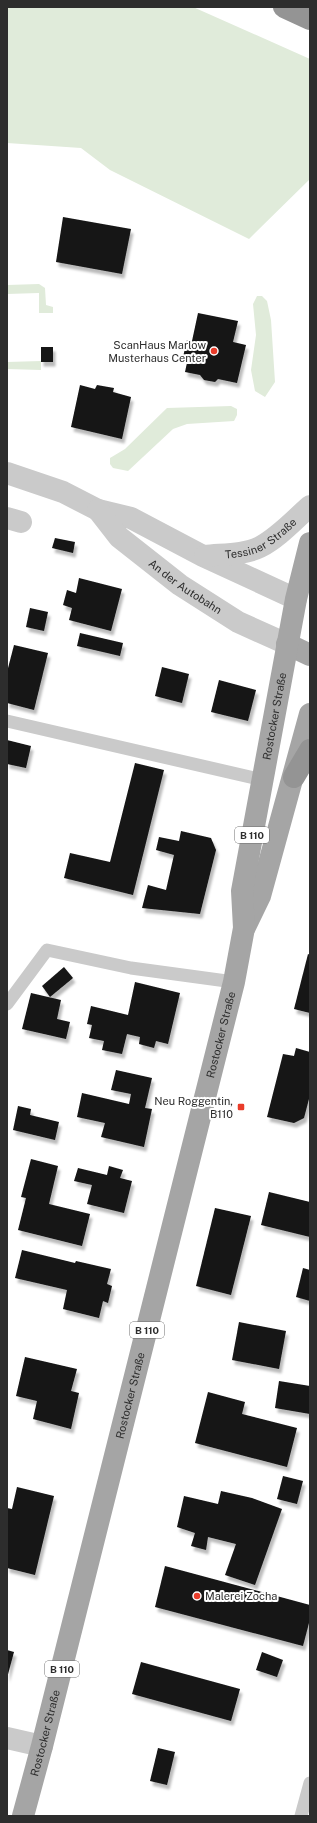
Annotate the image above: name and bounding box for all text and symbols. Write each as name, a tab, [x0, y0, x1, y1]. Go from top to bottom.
place label: ScanHaus Marlow Musterhaus Center	[108, 339, 206, 364]
marker: ScanHaus Marlow Musterhaus Center	[209, 346, 219, 356]
street label: Tessiner Straße	[224, 516, 299, 560]
street label: An der Autobahn	[146, 557, 224, 616]
street label: Rostocker Straße	[260, 672, 288, 761]
road number: B 110	[235, 827, 269, 843]
street label: Rostocker Straße	[204, 990, 237, 1079]
place label: Neu Roggentin, B110	[154, 1095, 233, 1120]
marker: Neu Roggentin, B110	[236, 1102, 246, 1112]
road number: B 110	[130, 1322, 164, 1338]
street label: Rostocker Straße	[113, 1351, 147, 1440]
place label: Malerei Zocha	[205, 1590, 277, 1602]
marker: Malerei Zocha	[192, 1591, 202, 1601]
road number: B 110	[45, 1661, 79, 1677]
street label: Rostocker Straße	[28, 1688, 62, 1777]

